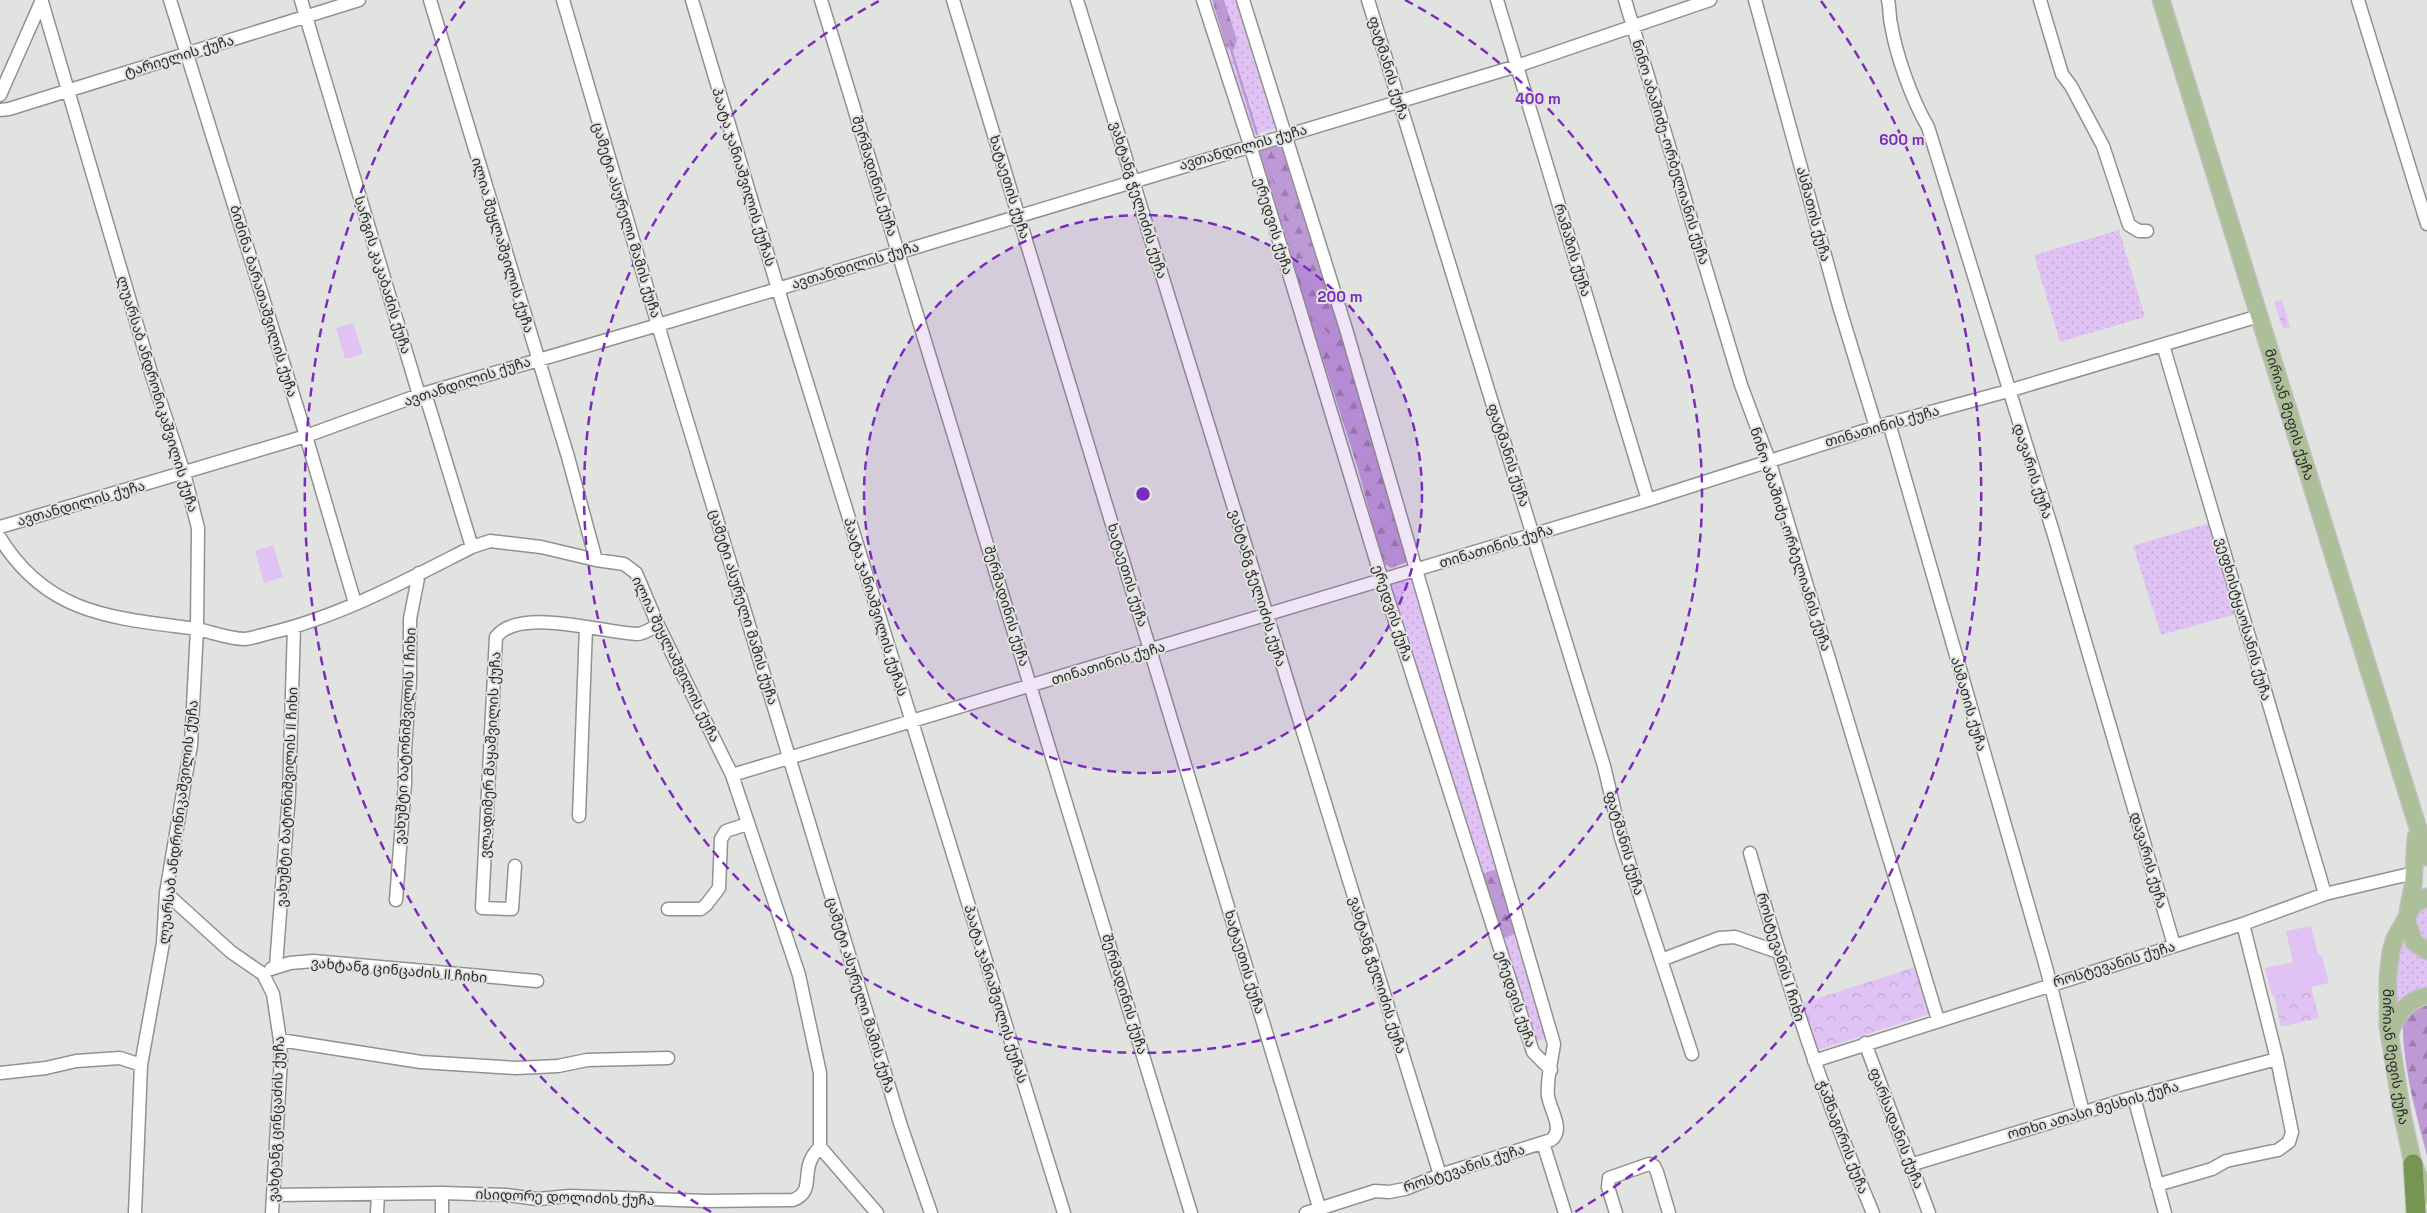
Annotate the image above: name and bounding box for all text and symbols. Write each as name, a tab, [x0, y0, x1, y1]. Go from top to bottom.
street label: ფატმანის ქუჩა	[1365, 14, 1413, 122]
street label: ტარიელის ქუჩა	[122, 31, 236, 81]
street label: ნინო აბაშიძე-ორბელიანის ქუჩა	[1628, 37, 1714, 267]
street label: პაატა ჯანიაშვილის ქუჩას	[708, 85, 780, 269]
text: 400 m	[1515, 89, 1561, 108]
street label: შერმადინის ქუჩა	[848, 113, 902, 239]
street label: ვახტანგ ჭელიძის ქუჩა	[1106, 119, 1172, 281]
street label: ცამეტი ასურელი მამის ქუჩა	[589, 120, 665, 320]
street label: ავთანდილის ქუჩა	[1177, 120, 1309, 174]
text: 600 m	[1879, 130, 1925, 149]
street label: ხატაეთის ქუჩა	[986, 133, 1034, 241]
street label: ილია შეყლაშვილის ქუჩა	[468, 155, 538, 335]
street label: ასმათის ქუჩა	[1793, 165, 1835, 263]
street label: ერედვის ქუჩა	[1251, 175, 1297, 277]
street label: სარგის კაკაბაძის ქუჩა	[350, 194, 416, 356]
street label: რამაზის ქუჩა	[1550, 201, 1596, 299]
street label: ბიძინა ბარათაშვილის ქუჩა	[226, 203, 302, 399]
street label: ავთანდილის ქუჩა	[789, 237, 921, 293]
street label: ლუარსაბ ანდრონიკაშვილის ქუჩა	[113, 274, 203, 514]
text: 200 m	[1318, 287, 1362, 306]
street label: მირიან მეფის ქუჩა	[2261, 346, 2319, 483]
street label: ავთანდილის ქუჩა	[401, 352, 533, 410]
street label: ფატმანის ქუჩა	[1484, 401, 1534, 509]
street label: თინათინის ქუჩა	[1823, 401, 1941, 451]
street label: დავარის ქუჩა	[2009, 421, 2057, 521]
street label: ნინო აბაშიძე-ორბელიანის ქუჩა	[1746, 425, 1836, 653]
street label: ავთანდილის ქუჩა	[15, 476, 147, 530]
centre of rings	[1134, 485, 1152, 503]
street label: ცამეტი ასურელი მამის ქუჩა	[706, 507, 782, 707]
street label: ვახტანგ ჭელიძის ქუჩა	[1225, 507, 1291, 669]
street label: პაატა ჯანიაშვილის ქუჩას	[840, 515, 912, 699]
street label: თინათინის ქუჩა	[1437, 520, 1555, 572]
street label: ხატაეთის ქუჩა	[1104, 521, 1152, 629]
street label: ვეფხისტყაოსანის ქუჩა	[2212, 535, 2276, 703]
street label: შერმადინის ქუჩა	[980, 543, 1034, 669]
street label: ერედვის ქუჩა	[1369, 562, 1417, 664]
street label: ილია შეყლაშვილის ქუჩა	[628, 573, 724, 745]
street label: ვახუშტი ბატონიშვილის I ჩიხი	[390, 627, 420, 845]
street label: თინათინის ქუჩა	[1049, 637, 1167, 689]
street label: ვლადიმერ მაყაშვილის ქუჩა	[476, 651, 504, 859]
street label: ასმათის ქუჩა	[1947, 655, 1991, 753]
street label: ვახუშტი ბატონიშვილის II ჩიხი	[272, 686, 302, 908]
street label: ლუარსაბ ანდრონიკაშვილის ქუჩა	[154, 699, 202, 945]
street label: ფატმანის ქუჩა	[1602, 789, 1648, 897]
street label: დავარის ქუჩა	[2127, 810, 2171, 910]
street label: როსტევანის I ჩიხი	[1753, 890, 1809, 1024]
street label: ვახტანგ ჭელიძის ქუჩა	[1345, 894, 1411, 1056]
street label: ცამეტი ასურელი მამის ქუჩა	[823, 895, 899, 1095]
street label: პაატა ჯანიაშვილის ქუჩას	[960, 902, 1032, 1086]
street label: ხატაეთის ქუჩა	[1221, 908, 1269, 1016]
street label: შერმადინის ქუჩა	[1098, 931, 1152, 1057]
street label: როსტევანის ქუჩა	[2051, 937, 2177, 991]
street label: ერედვის ქუჩა	[1492, 948, 1540, 1050]
street label: ვახტანგ ცინცაძის II ჩიხი	[310, 953, 488, 987]
street label: მირიან მეფის ქუჩა	[2379, 989, 2413, 1126]
street label: ვახტანგ ცინცაძის ქუჩა	[264, 1036, 288, 1202]
street label: ფარსადანის ქუჩა	[1866, 1065, 1928, 1191]
street label: ოთხი ათასი მესხის ქუჩა	[2005, 1077, 2181, 1143]
street label: ჭაშნაგირის ქუჩა	[1813, 1078, 1873, 1196]
street label: როსტევანის ქუჩა	[1401, 1140, 1527, 1196]
street label: ისიდორე დოლიძის ქუჩა	[475, 1185, 655, 1209]

